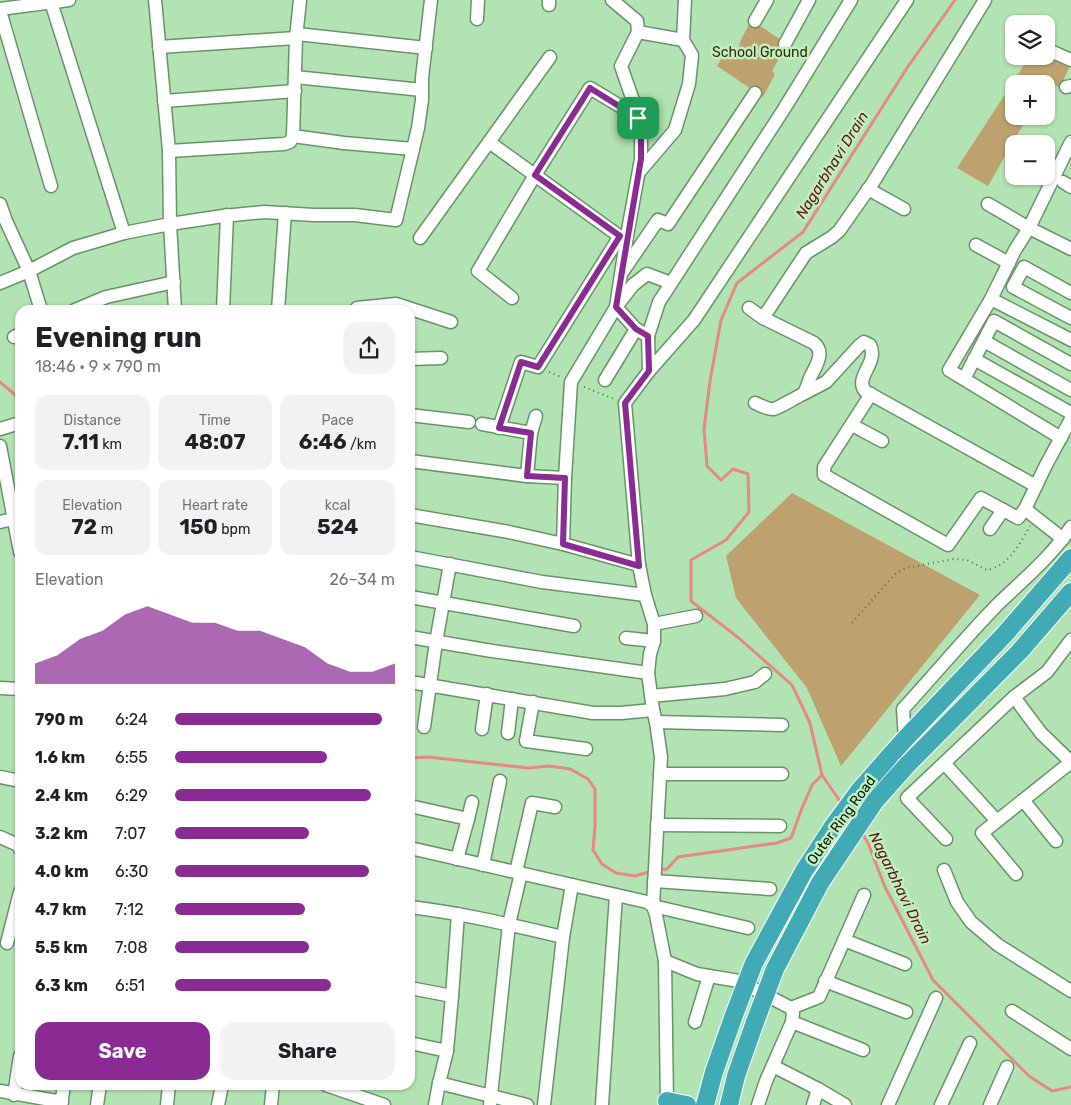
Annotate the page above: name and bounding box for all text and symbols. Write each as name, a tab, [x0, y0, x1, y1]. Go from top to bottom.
map controls	[1005, 15, 1055, 185]
button: layers	[1005, 15, 1055, 65]
park label: School Ground	[712, 44, 808, 61]
button: +	[1005, 75, 1055, 125]
pin	[617, 97, 659, 139]
icon: arrive	[624, 104, 652, 132]
water label: Nagarbhavi Drain	[792, 108, 872, 222]
button: −	[1005, 135, 1055, 185]
text: Evening run	[35, 321, 202, 354]
button: share	[343, 322, 395, 374]
text: 18:46 · 9 × 790 m	[35, 357, 161, 376]
text: Distance	[64, 412, 121, 429]
text: Time	[199, 412, 231, 429]
text: Pace	[322, 412, 354, 429]
text: 7.11	[63, 429, 99, 454]
text: 48:07	[184, 429, 246, 454]
text: 6:46	[299, 429, 347, 454]
text: km	[99, 436, 122, 453]
text: /km	[347, 436, 377, 453]
text: Elevation	[62, 497, 122, 514]
text: Heart rate	[182, 497, 248, 514]
text: kcal	[325, 497, 351, 514]
text: 72	[72, 514, 97, 539]
text: 150	[180, 514, 218, 539]
text: 524	[317, 514, 358, 539]
text: m	[97, 521, 113, 538]
text: bpm	[218, 521, 250, 538]
text: Elevation	[35, 570, 104, 589]
text: 26–34 m	[329, 570, 395, 589]
text: 790 m	[35, 710, 83, 729]
text: 6:24	[115, 710, 148, 729]
text: 1.6 km	[35, 748, 85, 767]
text: 6:55	[115, 748, 148, 767]
street label: Outer Ring Road	[803, 773, 879, 868]
text: 2.4 km	[35, 786, 88, 805]
text: 6:29	[115, 786, 148, 805]
text: 3.2 km	[35, 824, 88, 843]
text: 7:07	[115, 824, 146, 843]
water label: Nagarbhavi Drain	[865, 829, 935, 947]
text: 4.0 km	[35, 862, 89, 881]
text: 6:30	[115, 862, 149, 881]
text: 4.7 km	[35, 900, 86, 919]
text: 7:12	[115, 900, 144, 919]
text: 5.5 km	[35, 938, 88, 957]
text: 7:08	[115, 938, 148, 957]
text: 6.3 km	[35, 976, 88, 995]
text: 6:51	[115, 976, 145, 995]
button: Save	[35, 1022, 210, 1080]
button: Share	[220, 1022, 395, 1080]

